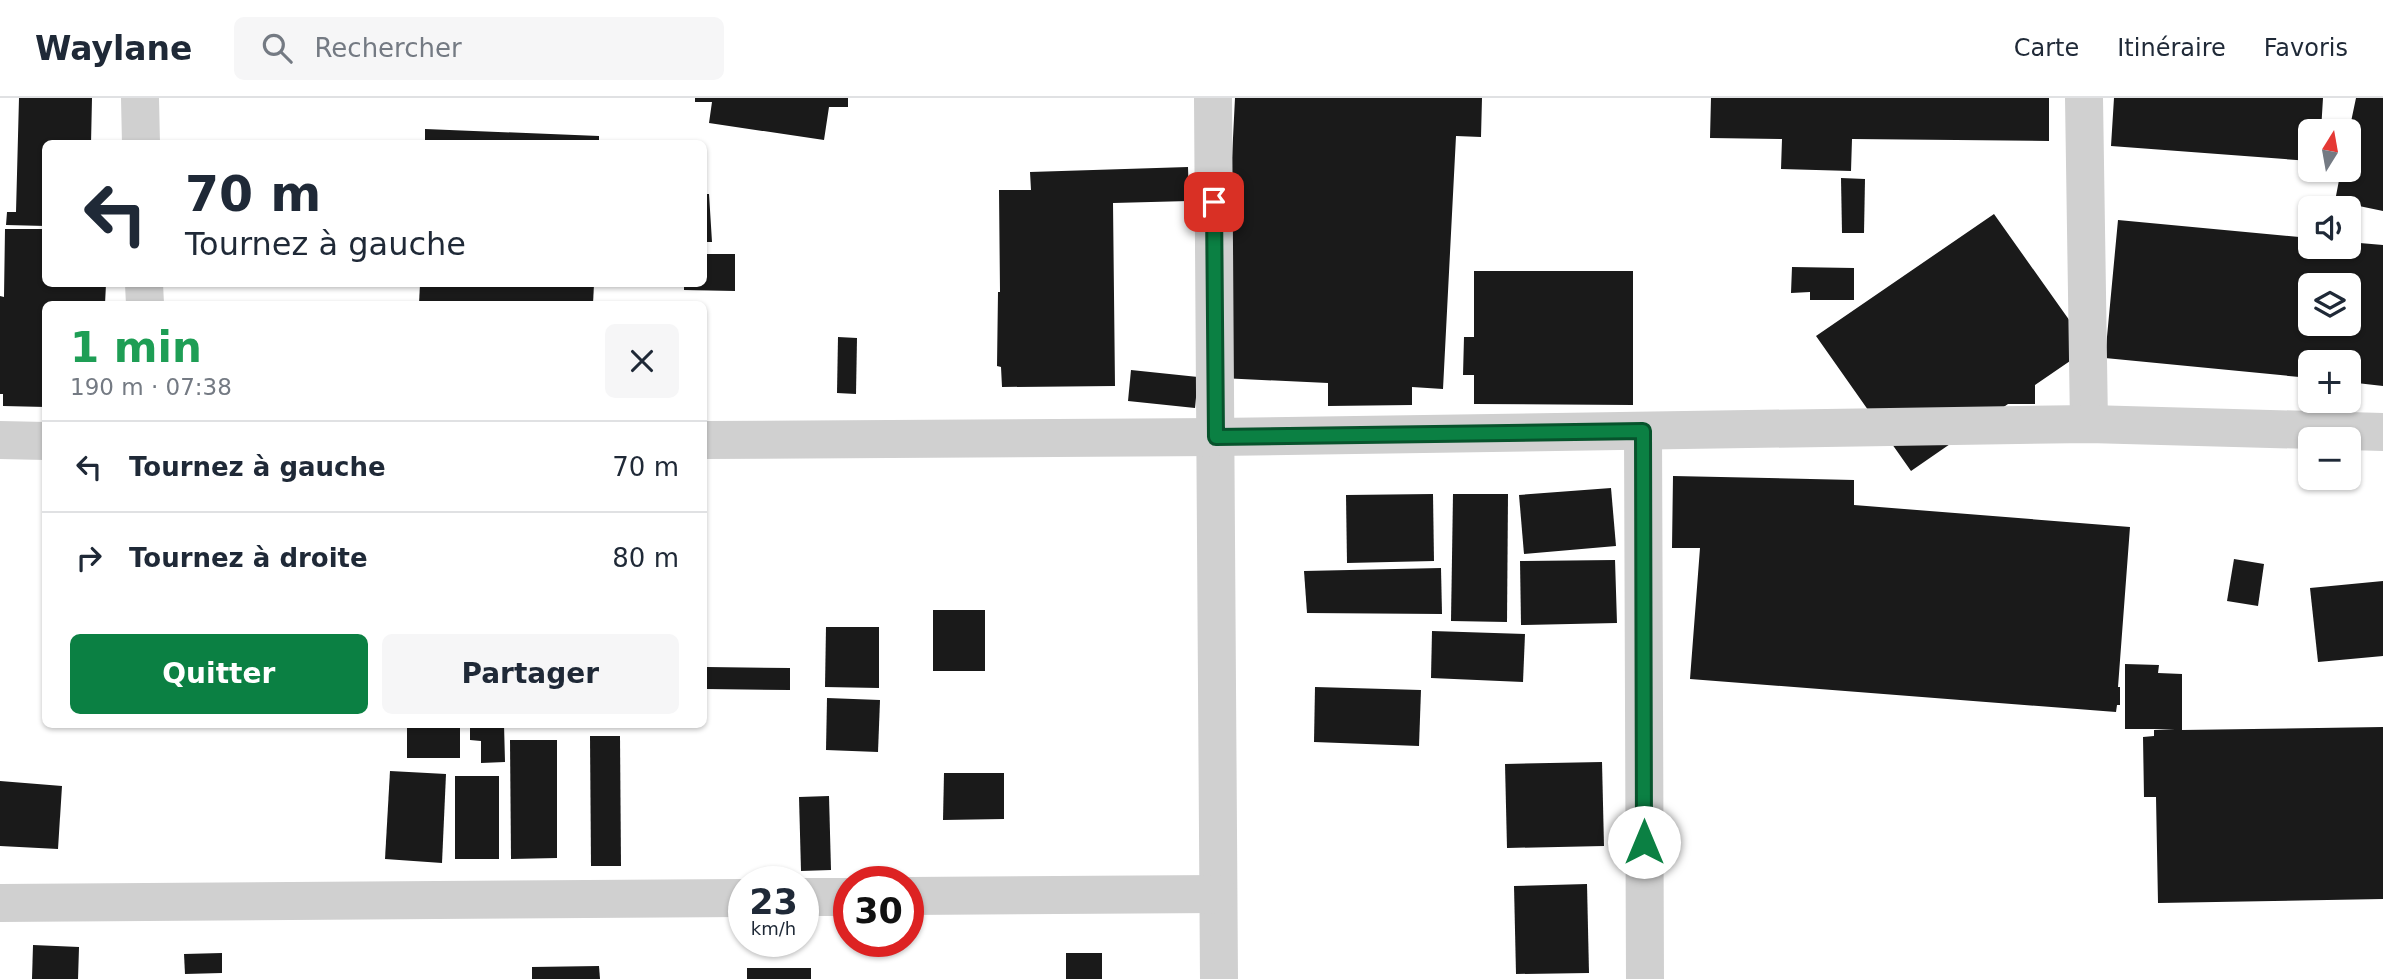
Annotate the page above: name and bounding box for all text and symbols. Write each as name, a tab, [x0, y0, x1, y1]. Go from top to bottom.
search box	[234, 17, 724, 80]
text: Waylane	[35, 29, 192, 68]
icon: search	[258, 29, 296, 67]
text: Rechercher	[314, 33, 462, 63]
text: Carte	[2014, 34, 2079, 62]
text: Itinéraire	[2117, 34, 2226, 62]
text: Favoris	[2264, 34, 2348, 62]
north arrow	[2298, 119, 2361, 182]
map controls	[2298, 119, 2361, 490]
text: 70 m	[185, 166, 321, 223]
icon: left	[70, 168, 161, 259]
pin	[1184, 172, 1244, 232]
icon: arrive	[1195, 183, 1233, 221]
button: sound	[2298, 196, 2361, 259]
text: Tournez à gauche	[185, 225, 466, 263]
button: layers	[2298, 273, 2361, 336]
text: 1 min	[70, 323, 202, 372]
button: close	[605, 324, 679, 398]
button: +	[2298, 350, 2361, 413]
text: 190 m · 07:38	[70, 374, 232, 400]
button: −	[2298, 427, 2361, 490]
icon: left	[70, 448, 108, 486]
text: Tournez à gauche	[129, 452, 386, 482]
text: 70 m	[612, 452, 679, 482]
icon: right	[70, 539, 108, 577]
text: Tournez à droite	[129, 543, 368, 573]
text: 80 m	[612, 543, 679, 573]
button: Quitter	[70, 634, 368, 714]
button: Partager	[382, 634, 679, 714]
position arrow	[1607, 805, 1681, 879]
speed limit sign: 30	[833, 866, 924, 957]
text: 23	[749, 882, 798, 922]
text: km/h	[751, 918, 796, 939]

